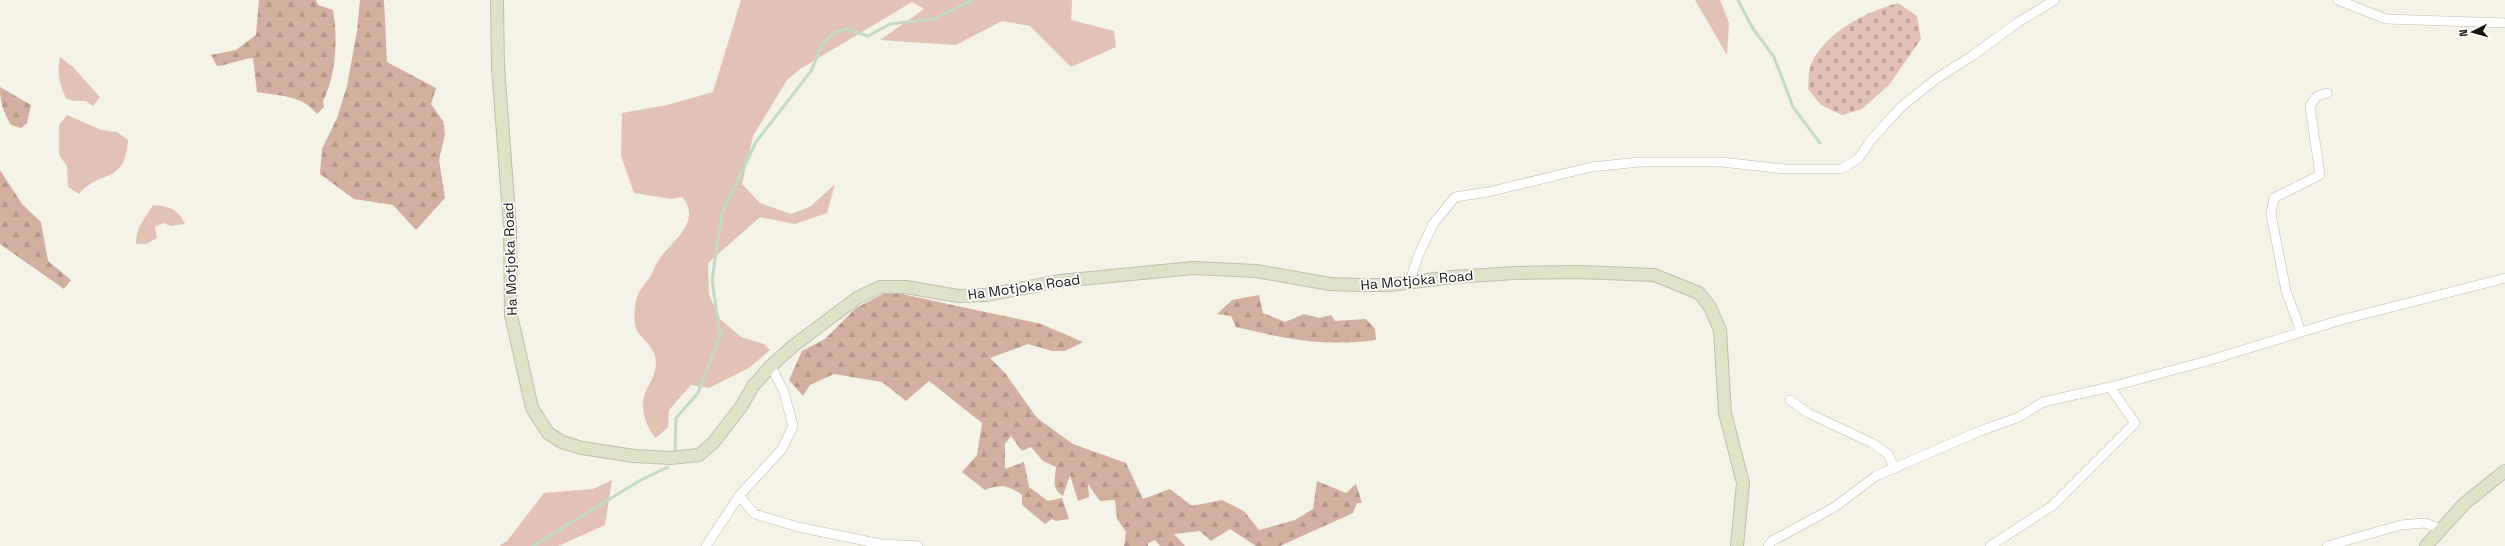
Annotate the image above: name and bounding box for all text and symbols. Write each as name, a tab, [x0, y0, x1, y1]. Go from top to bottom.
north arrow	[2453, 12, 2493, 52]
text: N	[2456, 29, 2470, 37]
street label: Ha Motjoka Road	[499, 202, 521, 316]
street label: Ha Motjoka Road	[1360, 266, 1474, 294]
street label: Ha Motjoka Road	[967, 270, 1081, 304]

